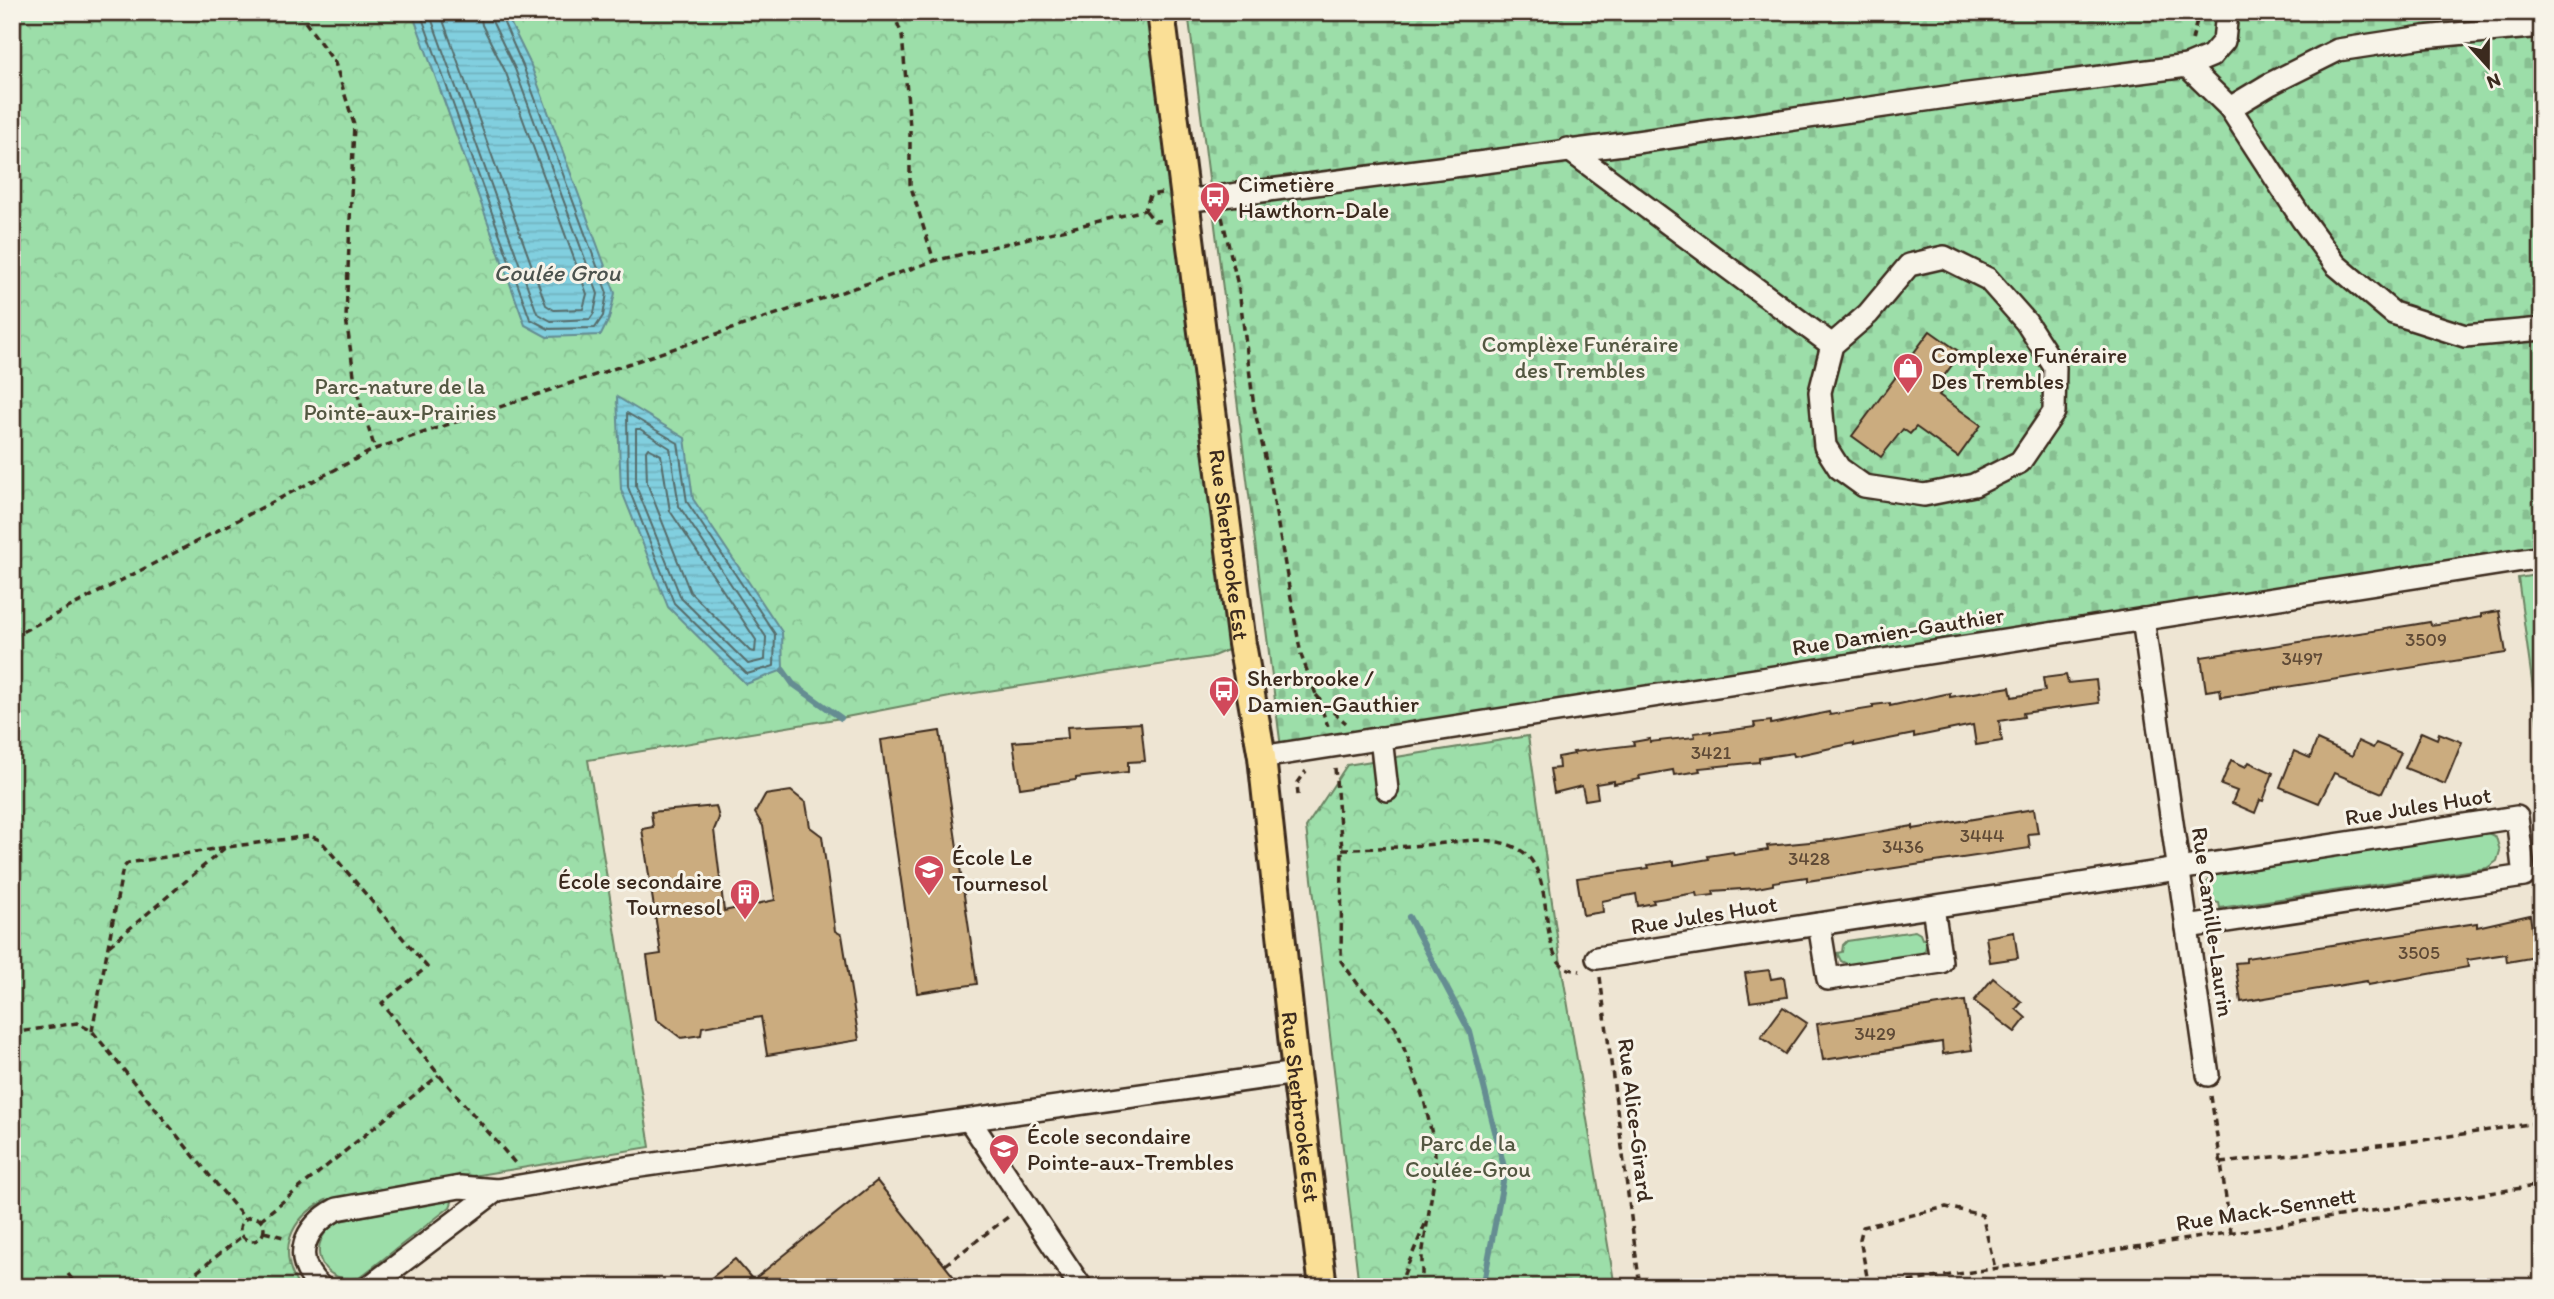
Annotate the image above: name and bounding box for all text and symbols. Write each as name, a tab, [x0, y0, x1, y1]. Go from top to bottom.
north arrow	[2452, 32, 2522, 102]
text: N	[2484, 68, 2504, 94]
place label: Cimetière Hawthorn-Dale	[1238, 170, 1389, 224]
bus stop icon: Cimetière Hawthorn-Dale	[1198, 180, 1232, 224]
water label: Coulée Grou	[493, 258, 621, 287]
park label: Complèxe Funéraire des Trembles	[1481, 330, 1679, 384]
place label: Complexe Funéraire Des Trembles	[1931, 341, 2127, 395]
shop icon: Complexe Funéraire Des Trembles	[1891, 351, 1925, 395]
park label: Parc-nature de la Pointe-aux-Prairies	[303, 372, 497, 426]
street label: Rue Sherbrooke Est	[1203, 448, 1255, 642]
street label: Rue Damien-Gauthier	[1790, 600, 2006, 662]
house number: 3509	[2405, 628, 2447, 651]
house number: 3497	[2281, 647, 2323, 670]
place label: Sherbrooke / Damien-Gauthier	[1247, 664, 1419, 718]
bus stop icon: Sherbrooke / Damien-Gauthier	[1207, 674, 1241, 718]
house number: 3421	[1691, 741, 1731, 764]
street label: Rue Jules Huot	[2343, 781, 2494, 831]
house number: 3444	[1960, 824, 2004, 847]
street label: Rue Camille-Laurin	[2186, 825, 2240, 1019]
house number: 3436	[1882, 835, 1924, 858]
place label: École Le Tournesol	[952, 843, 1049, 897]
house number: 3428	[1788, 847, 1830, 870]
school or university icon: École Le Tournesol	[912, 853, 946, 897]
place label: École secondaire Tournesol	[558, 867, 722, 921]
building icon: École secondaire Tournesol	[728, 877, 762, 921]
street label: Rue Jules Huot	[1629, 890, 1780, 940]
house number: 3505	[2398, 941, 2440, 964]
street label: Rue Sherbrooke Est	[1275, 1010, 1326, 1204]
house number: 3429	[1854, 1022, 1896, 1045]
street label: Rue Alice-Girard	[1612, 1037, 1660, 1203]
place label: École secondaire Pointe-aux-Trembles	[1027, 1122, 1234, 1176]
park label: Parc de la Coulée-Grou	[1405, 1129, 1531, 1183]
school or university icon: École secondaire Pointe-aux-Trembles	[987, 1132, 1021, 1176]
street label: Rue Mack-Sennett	[2174, 1181, 2358, 1237]

